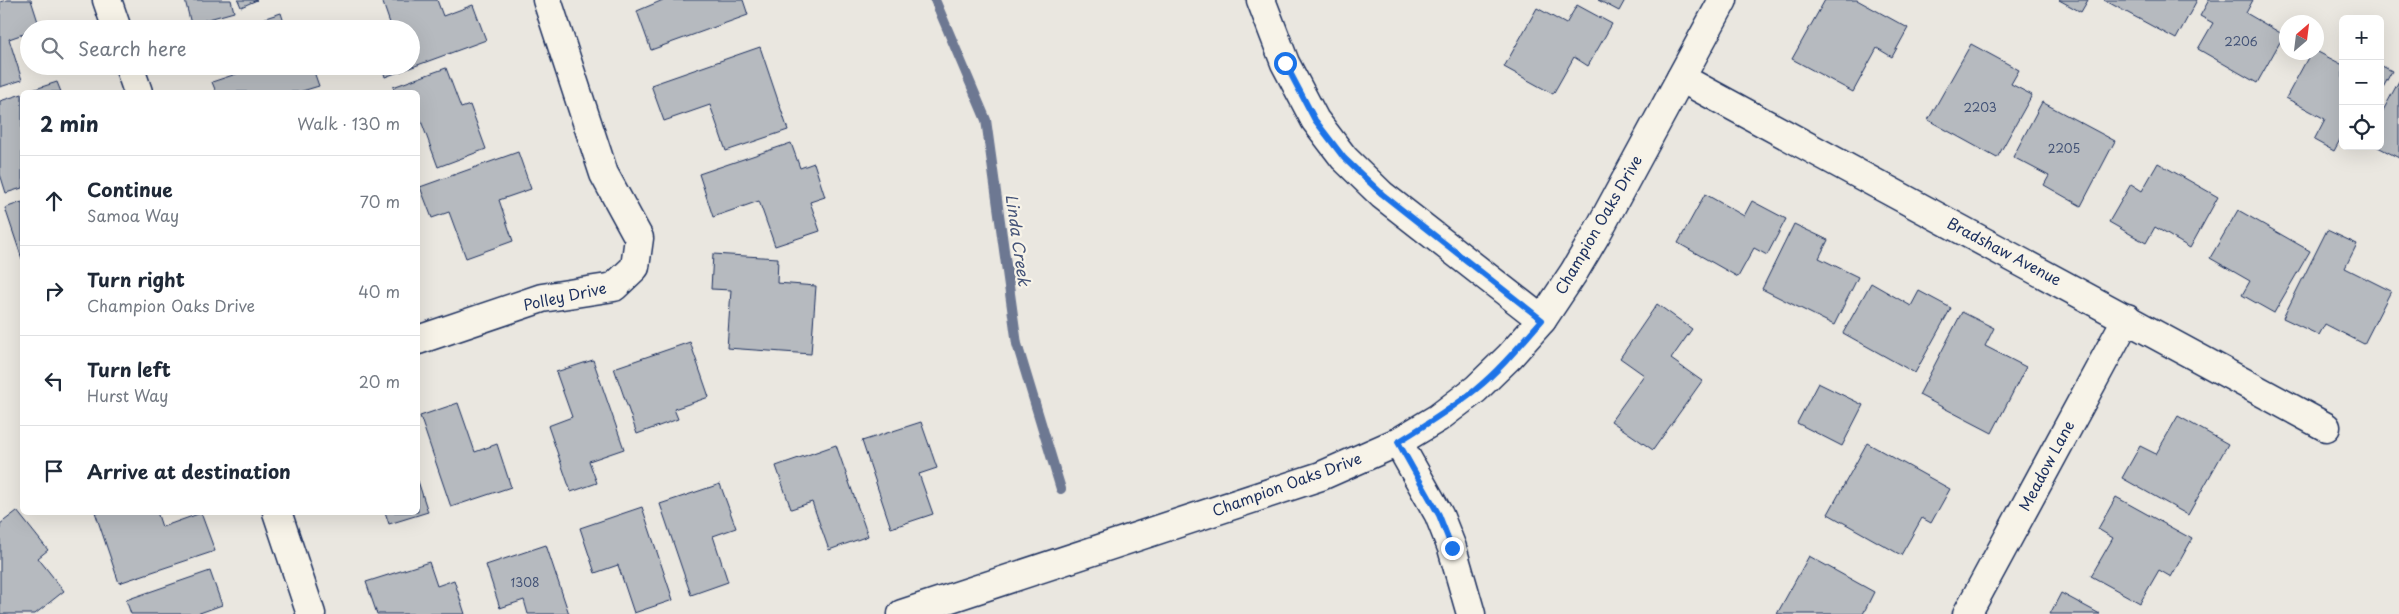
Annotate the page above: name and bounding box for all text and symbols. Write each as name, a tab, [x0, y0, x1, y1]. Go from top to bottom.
north arrow	[2279, 15, 2324, 60]
map controls	[2339, 15, 2384, 150]
button: +	[2339, 15, 2384, 60]
search box	[20, 20, 420, 75]
house number: 2206	[2224, 32, 2258, 50]
icon: search	[38, 34, 66, 62]
text: Search here	[78, 34, 187, 62]
route start	[1274, 52, 1297, 75]
button: −	[2339, 60, 2384, 105]
house number: 2203	[1963, 98, 1997, 116]
button: locate	[2339, 105, 2384, 150]
text: 2 min	[40, 107, 99, 139]
text: Walk · 130 m	[297, 111, 400, 135]
house number: 2205	[2048, 139, 2080, 157]
street label: Champion Oaks Drive	[1548, 150, 1647, 298]
text: Continue	[87, 175, 173, 203]
icon: ahead	[40, 187, 68, 215]
text: 70 m	[360, 189, 400, 213]
water label: Linda Creek	[1001, 192, 1037, 289]
text: Samoa Way	[87, 203, 179, 227]
street label: Bradshaw Avenue	[1943, 211, 2066, 291]
text: Turn right	[87, 265, 185, 293]
street label: Polley Drive	[521, 275, 608, 316]
icon: right	[40, 277, 68, 305]
text: 40 m	[358, 279, 400, 303]
text: Champion Oaks Drive	[87, 293, 255, 317]
text: Turn left	[87, 355, 171, 383]
icon: left	[40, 367, 68, 395]
text: 20 m	[359, 369, 400, 393]
text: Hurst Way	[87, 383, 168, 407]
street label: Meadow Lane	[2012, 416, 2079, 515]
street label: Champion Oaks Drive	[1209, 446, 1365, 521]
icon: arrive	[40, 457, 68, 485]
text: Arrive at destination	[87, 457, 291, 485]
route end	[1441, 537, 1464, 560]
house number: 1308	[511, 573, 539, 591]

